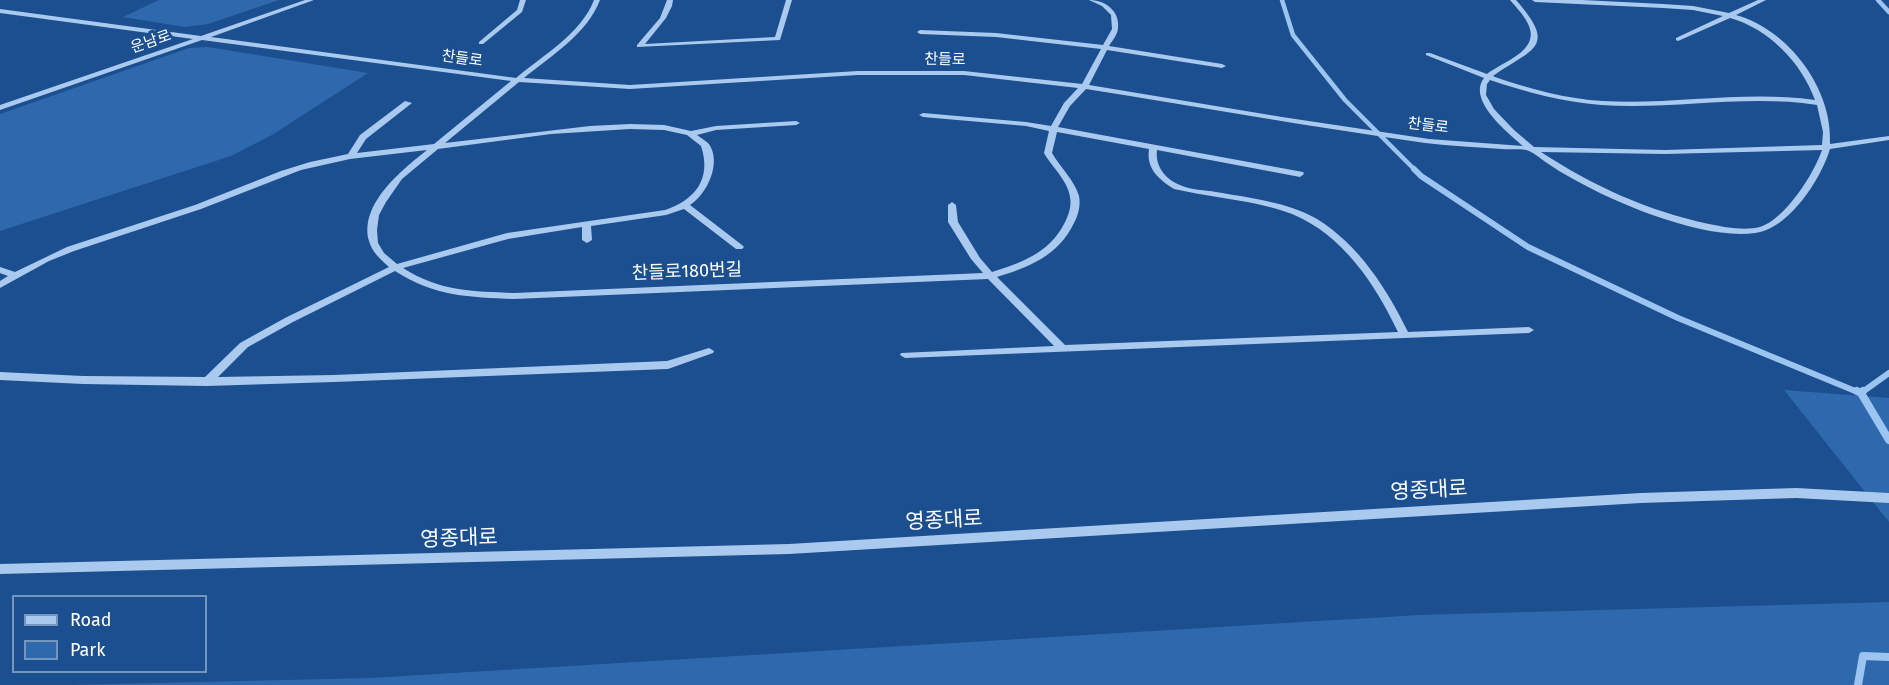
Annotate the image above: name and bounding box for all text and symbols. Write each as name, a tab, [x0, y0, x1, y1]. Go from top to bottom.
street label: 운남로	[128, 27, 174, 57]
street label: 찬들로	[440, 47, 484, 71]
street label: 찬들로	[924, 51, 966, 69]
street label: 찬들로	[1406, 115, 1450, 137]
street label: 찬들로180번길	[631, 259, 743, 285]
street label: 영종대로	[1390, 476, 1468, 506]
street label: 영종대로	[905, 506, 983, 536]
street label: 영종대로	[420, 525, 498, 553]
legend	[12, 595, 207, 673]
text: Road	[70, 609, 112, 631]
text: Park	[70, 639, 105, 661]

